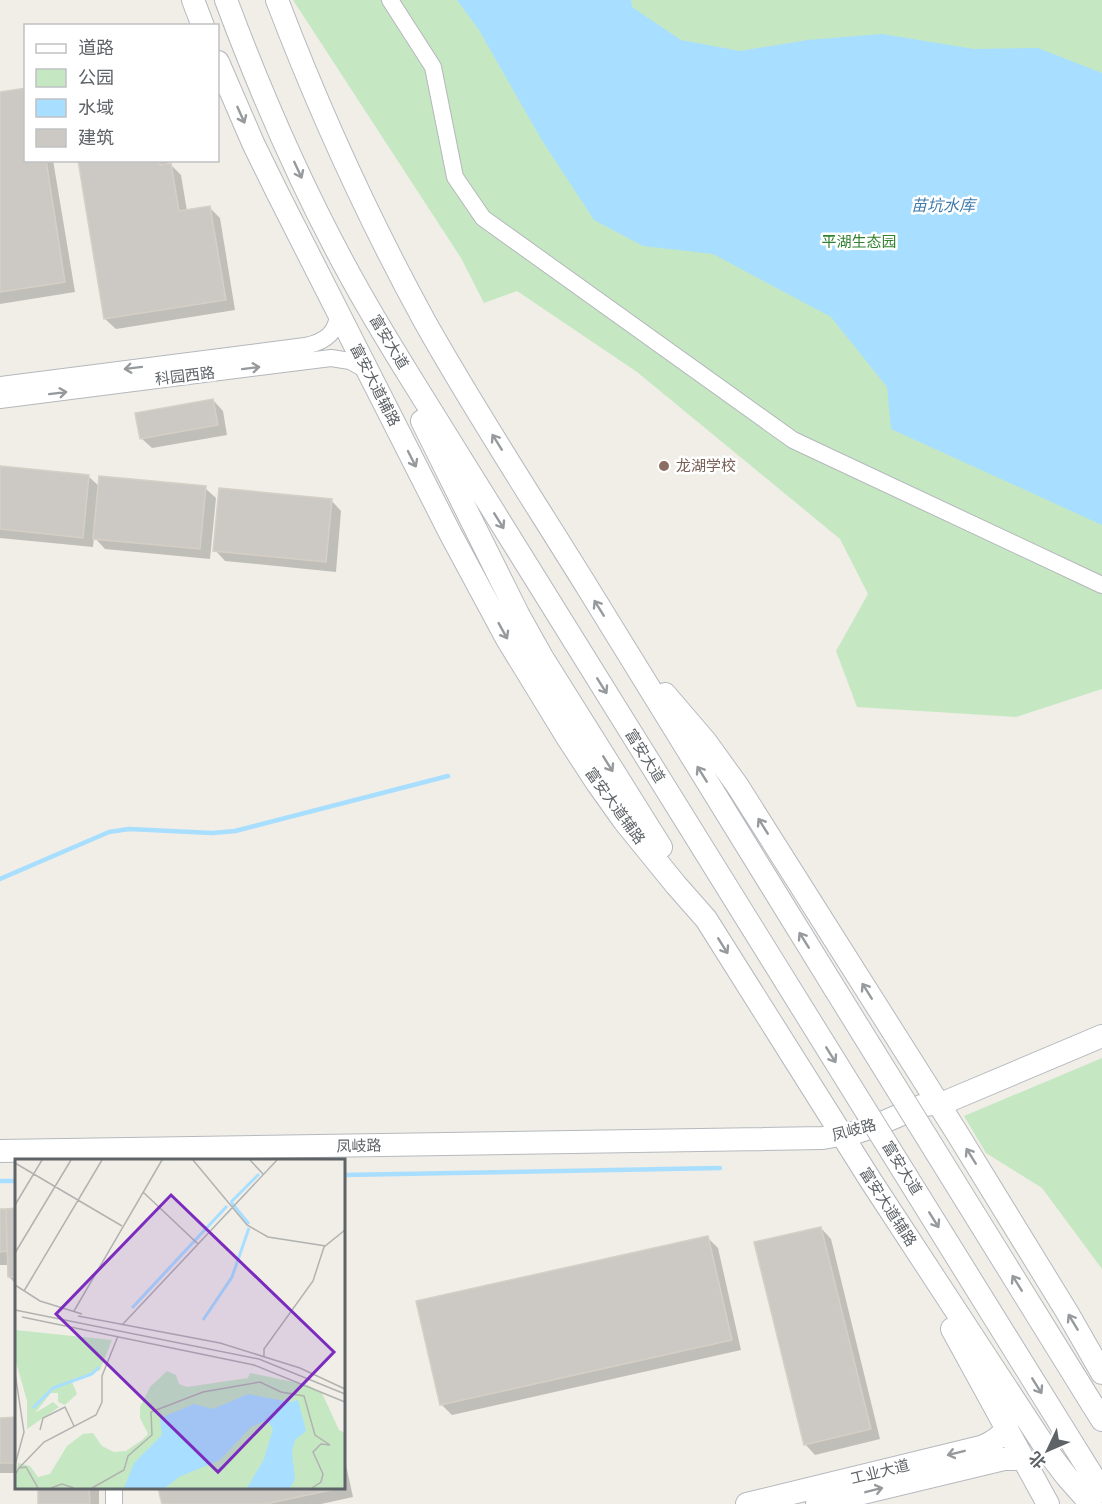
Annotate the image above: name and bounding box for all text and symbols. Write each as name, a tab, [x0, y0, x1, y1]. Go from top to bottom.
legend	[24, 24, 219, 162]
text: 道路	[78, 35, 114, 59]
text: 公园	[78, 65, 114, 89]
text: 水域	[78, 95, 114, 119]
one-way arrow	[236, 106, 247, 124]
text: 建筑	[78, 125, 114, 149]
one-way arrow	[292, 160, 304, 178]
water label: 苗坑水库	[911, 194, 978, 216]
park label: 平湖生态园	[821, 231, 897, 251]
street label: 富安大道	[366, 311, 414, 372]
street label: 富安大道辅路	[347, 340, 405, 429]
street label: 科园西路	[154, 361, 216, 389]
one-way arrow	[241, 362, 261, 373]
one-way arrow	[124, 363, 144, 374]
one-way arrow	[48, 387, 67, 398]
one-way arrow	[490, 434, 502, 451]
one-way arrow	[406, 450, 418, 467]
place label: 龙湖学校	[676, 455, 736, 475]
marker: 龙湖学校	[657, 459, 671, 473]
one-way arrow	[494, 512, 506, 529]
one-way arrow	[593, 600, 605, 617]
one-way arrow	[498, 622, 510, 639]
one-way arrow	[596, 678, 609, 695]
street label: 富安大道	[621, 725, 670, 786]
one-way arrow	[601, 755, 614, 772]
street label: 富安大道辅路	[581, 763, 650, 848]
one-way arrow	[695, 766, 707, 783]
one-way arrow	[756, 818, 768, 835]
one-way arrow	[798, 932, 810, 949]
one-way arrow	[717, 937, 729, 954]
one-way arrow	[860, 983, 872, 1000]
one-way arrow	[826, 1046, 838, 1063]
street label: 凤岐路	[829, 1114, 878, 1145]
street label: 凤岐路	[336, 1135, 382, 1155]
street label: 富安大道	[878, 1137, 927, 1198]
one-way arrow	[964, 1148, 976, 1165]
inset map	[15, 1159, 345, 1489]
street label: 富安大道辅路	[856, 1163, 922, 1250]
one-way arrow	[928, 1212, 941, 1229]
one-way arrow	[1010, 1275, 1022, 1292]
one-way arrow	[1066, 1314, 1078, 1331]
one-way arrow	[1032, 1377, 1044, 1394]
north arrow	[1018, 1420, 1078, 1480]
text: 北	[1024, 1447, 1051, 1474]
one-way arrow	[947, 1448, 966, 1460]
street label: 工业大道	[848, 1454, 911, 1488]
one-way arrow	[864, 1484, 883, 1496]

